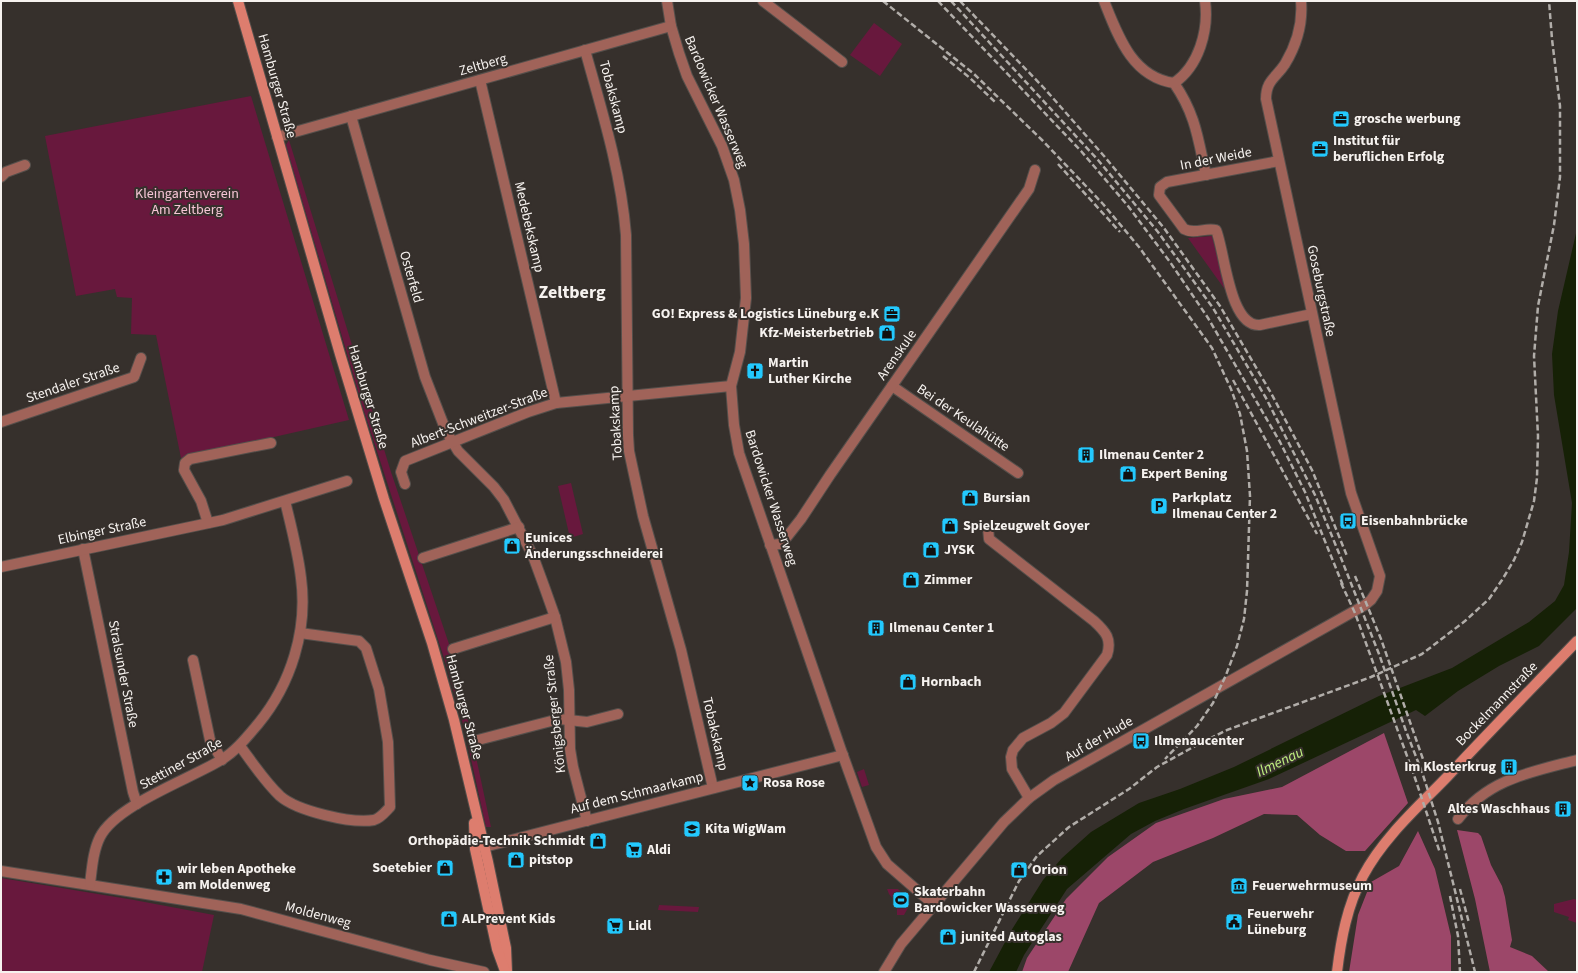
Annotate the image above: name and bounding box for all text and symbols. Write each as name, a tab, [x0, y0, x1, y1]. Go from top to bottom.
street label: Hamburger Straße	[253, 31, 301, 141]
street label: Bardowicker Wasserweg	[679, 33, 753, 171]
street label: Zeltberg	[457, 49, 509, 81]
street label: Tobakskamp	[594, 58, 632, 136]
office icon: grosche werbung	[1331, 109, 1351, 129]
place label: grosche werbung	[1354, 109, 1461, 129]
place label: Institut für beruflichen Erfolg	[1333, 131, 1445, 167]
office icon: Institut für beruflichen Erfolg	[1310, 139, 1330, 159]
street label: In der Weide	[1178, 142, 1254, 176]
street label: Medebekskamp	[509, 180, 549, 275]
park label: Kleingartenverein Am Zeltberg	[135, 184, 239, 220]
street label: Goseburgstraße	[1302, 243, 1340, 339]
street label: Osterfeld	[394, 249, 428, 305]
district label: Zeltberg	[538, 280, 606, 305]
place label: GO! Express & Logistics Lüneburg e.K	[652, 304, 879, 324]
office icon: GO! Express & Logistics Lüneburg e.K	[882, 304, 902, 324]
place label: Kfz-Meisterbetrieb	[759, 323, 874, 343]
shop icon: Kfz-Meisterbetrieb	[877, 323, 897, 343]
street label: Arenskule	[872, 326, 922, 384]
street label: Hamburger Straße	[343, 343, 393, 452]
place label: Martin Luther Kirche	[768, 353, 852, 389]
street label: Stendaler Straße	[24, 358, 123, 408]
church icon: Martin Luther Kirche	[745, 361, 765, 381]
street label: Bei der Keulahütte	[913, 379, 1013, 457]
street label: Albert-Schweitzer-Straße	[407, 383, 551, 453]
street label: Tobakskamp	[604, 385, 628, 461]
street label: Bardowicker Wasserweg	[740, 427, 802, 569]
building icon: Ilmenau Center 2	[1076, 445, 1096, 465]
place label: Ilmenau Center 2	[1099, 445, 1204, 465]
shop icon: Expert Bening	[1118, 464, 1138, 484]
place label: Expert Bening	[1141, 464, 1228, 484]
shop icon: Bursian	[960, 488, 980, 508]
place label: Bursian	[983, 488, 1030, 508]
place label: Parkplatz Ilmenau Center 2	[1172, 488, 1277, 524]
parking icon: Parkplatz Ilmenau Center 2	[1149, 496, 1169, 516]
bus stop icon: Eisenbahnbrücke	[1338, 511, 1358, 531]
place label: Eisenbahnbrücke	[1361, 511, 1468, 531]
street label: Elbinger Straße	[56, 512, 148, 550]
shop icon: Spielzeugwelt Goyer	[940, 516, 960, 536]
place label: Spielzeugwelt Goyer	[963, 516, 1090, 536]
place label: Eunices Änderungsschneiderei	[524, 528, 663, 564]
shop icon: Eunices Änderungsschneiderei	[502, 536, 522, 556]
shop icon: JYSK	[921, 540, 941, 560]
place label: JYSK	[944, 540, 975, 560]
shop icon: Zimmer	[901, 570, 921, 590]
place label: Zimmer	[924, 570, 973, 590]
building icon: Ilmenau Center 1	[866, 618, 886, 638]
place label: Ilmenau Center 1	[889, 618, 994, 638]
street label: Stralsunder Straße	[103, 619, 143, 729]
street label: Hamburger Straße	[440, 652, 488, 762]
street label: Königsberger Straße	[539, 654, 571, 774]
street label: Bockelmannstraße	[1452, 657, 1543, 751]
shop icon: Hornbach	[898, 672, 918, 692]
place label: Hornbach	[921, 672, 982, 692]
street label: Tobakskamp	[697, 695, 733, 773]
street label: Auf der Hude	[1061, 711, 1137, 767]
bus stop icon: Ilmenaucenter	[1131, 731, 1151, 751]
place label: Ilmenaucenter	[1154, 731, 1245, 751]
street label: Stettiner Straße	[136, 733, 226, 795]
water label: Ilmenau	[1253, 741, 1307, 782]
place label: Im Klosterkrug	[1404, 757, 1497, 777]
building icon: Im Klosterkrug	[1499, 757, 1519, 777]
street label: Auf dem Schmaarkamp	[568, 767, 706, 819]
place icon: Rosa Rose	[740, 773, 760, 793]
place label: Rosa Rose	[763, 773, 825, 793]
place label: Altes Waschhaus	[1447, 799, 1550, 819]
building icon: Altes Waschhaus	[1553, 799, 1573, 819]
school or university icon: Kita WigWam	[682, 819, 702, 839]
place label: Kita WigWam	[705, 819, 786, 839]
place label: Orthopädie-Technik Schmidt	[408, 831, 586, 851]
shop icon: Orthopädie-Technik Schmidt	[588, 831, 608, 851]
supermarket icon: Aldi	[624, 840, 644, 860]
place label: Aldi	[646, 840, 671, 860]
shop icon: pitstop	[506, 850, 526, 870]
place label: pitstop	[529, 850, 573, 870]
place label: Soetebier	[372, 858, 432, 878]
shop icon: Soetebier	[435, 858, 455, 878]
place label: wir leben Apotheke am Moldenweg	[177, 859, 296, 895]
shop icon: Orion	[1009, 860, 1029, 880]
place label: Orion	[1032, 860, 1067, 880]
pharmacy icon: wir leben Apotheke am Moldenweg	[154, 867, 174, 887]
museum icon: Feuerwehrmuseum	[1229, 876, 1249, 896]
place label: Feuerwehrmuseum	[1252, 876, 1372, 896]
place label: Skaterbahn Bardowicker Wasserweg	[914, 882, 1065, 918]
sports icon: Skaterbahn Bardowicker Wasserweg	[891, 890, 911, 910]
street label: Moldenweg	[283, 897, 353, 933]
place label: Feuerwehr Lüneburg	[1247, 904, 1314, 940]
shop icon: ALPrevent Kids	[439, 909, 459, 929]
place label: ALPrevent Kids	[461, 909, 556, 929]
public building icon: Feuerwehr Lüneburg	[1224, 912, 1244, 932]
supermarket icon: Lidl	[605, 916, 625, 936]
place label: Lidl	[628, 916, 651, 936]
shop icon: junited Autoglas	[938, 927, 958, 947]
place label: junited Autoglas	[960, 927, 1062, 947]

